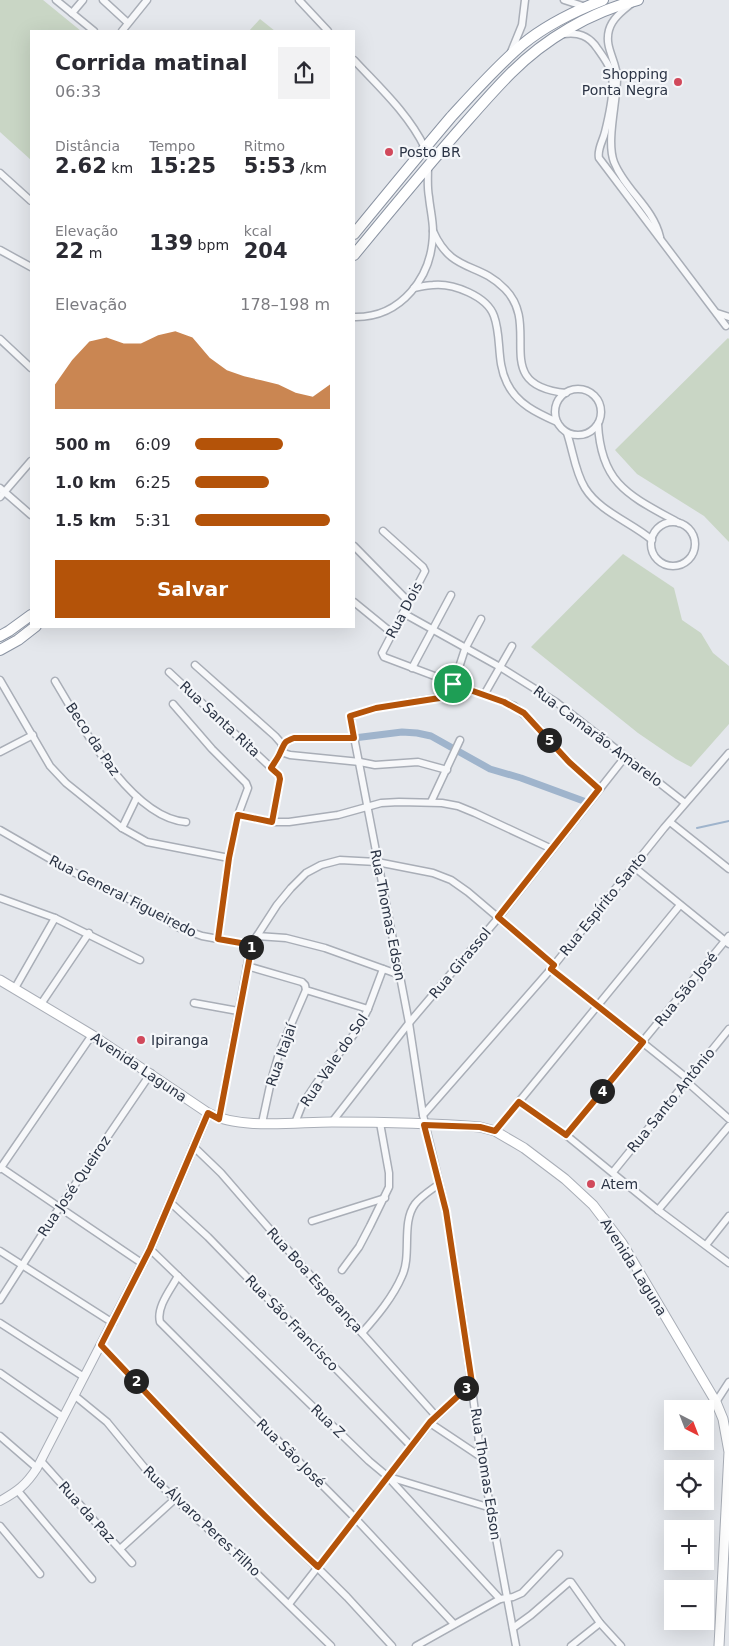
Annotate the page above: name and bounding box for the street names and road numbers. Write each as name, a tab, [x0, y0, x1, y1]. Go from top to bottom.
street label: Rua Dois	[382, 579, 426, 641]
street label: Rua Santa Rita	[177, 678, 263, 760]
street label: Rua Camarão Amarelo	[530, 682, 666, 790]
street label: Beco da Paz	[63, 699, 123, 779]
street label: Rua Thomas Edson	[367, 848, 409, 982]
street label: Rua Espírito Santo	[556, 849, 650, 959]
street label: Rua General Figueiredo	[47, 852, 199, 940]
street label: Rua Girassol	[426, 924, 494, 1002]
street label: Rua São José	[651, 949, 721, 1029]
street label: Rua Vale do Sol	[297, 1011, 371, 1109]
street label: Rua Itajaí	[263, 1020, 300, 1089]
street label: Avenida Laguna	[88, 1029, 190, 1105]
street label: Rua Santo Antônio	[624, 1045, 718, 1155]
street label: Rua José Queiroz	[34, 1133, 114, 1239]
street label: Avenida Laguna	[598, 1215, 670, 1319]
street label: Rua Boa Esperança	[264, 1224, 366, 1336]
street label: Rua São Francisco	[242, 1272, 342, 1374]
street label: Rua Z	[308, 1401, 348, 1441]
street label: Rua Thomas Edson	[468, 1407, 504, 1541]
street label: Rua São José	[253, 1415, 329, 1491]
street label: Rua Álvaro Peres Filho	[140, 1462, 264, 1580]
street label: Rua da Paz	[55, 1478, 119, 1546]

